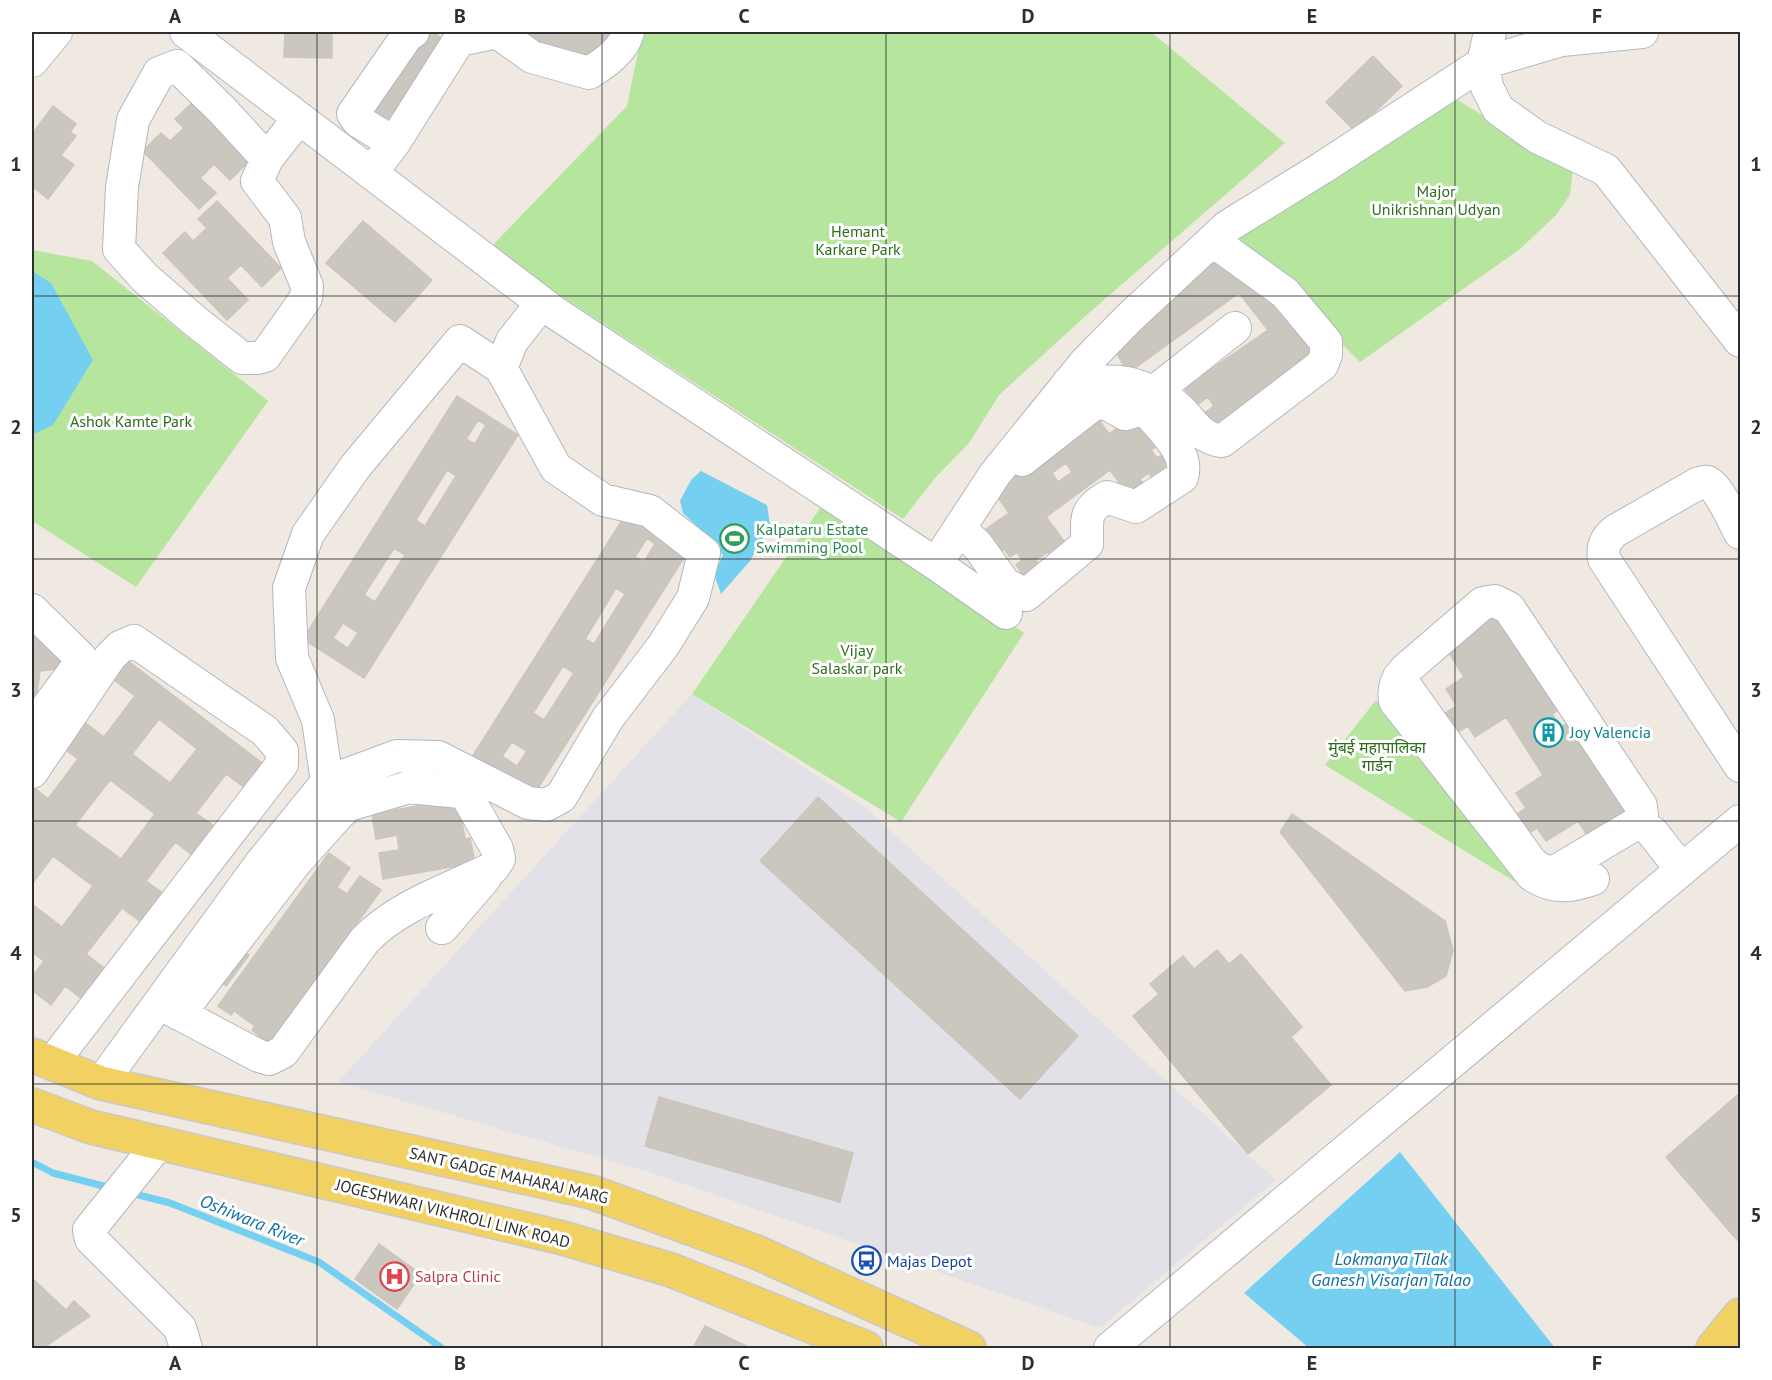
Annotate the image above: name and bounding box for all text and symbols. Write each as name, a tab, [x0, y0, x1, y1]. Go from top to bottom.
text: A	[169, 3, 182, 29]
text: B	[454, 3, 466, 29]
text: C	[738, 3, 750, 29]
text: D	[1022, 3, 1035, 29]
text: E	[1307, 3, 1317, 29]
text: F	[1592, 3, 1602, 29]
text: 1	[10, 151, 22, 177]
text: 1	[1750, 151, 1762, 177]
park label: Major Unikrishnan Udyan	[1371, 181, 1501, 219]
park label: Hemant Karkare Park	[815, 221, 901, 259]
park label: Ashok Kamte Park	[70, 411, 192, 431]
text: 2	[10, 414, 22, 440]
text: 2	[1750, 414, 1762, 440]
place label: Kalpataru Estate Swimming Pool	[756, 519, 868, 557]
sports icon: Kalpataru Estate Swimming Pool	[719, 522, 751, 554]
park label: Vijay Salaskar park	[812, 640, 903, 678]
text: 3	[10, 677, 22, 703]
text: 3	[1750, 677, 1762, 703]
building icon: Joy Valencia	[1533, 716, 1565, 748]
place label: Joy Valencia	[1569, 722, 1651, 742]
park label: मुंबई महापालिका गार्डन	[1328, 737, 1427, 775]
text: 4	[10, 940, 22, 966]
text: 4	[1750, 940, 1762, 966]
street label: SANT GADGE MAHARAJ MARG	[408, 1142, 610, 1208]
street label: JOGESHWARI VIKHROLI LINK ROAD	[333, 1174, 572, 1252]
water label: Oshiwara River	[197, 1189, 308, 1252]
text: 5	[10, 1202, 22, 1228]
text: 5	[1750, 1202, 1762, 1228]
bus stop icon: Majas Depot	[850, 1245, 882, 1277]
water label: Lokmanya Tilak Ganesh Visarjan Talao	[1311, 1247, 1471, 1291]
place label: Majas Depot	[887, 1251, 973, 1271]
hospital icon: Salpra Clinic	[378, 1260, 410, 1292]
place label: Salpra Clinic	[415, 1266, 501, 1286]
text: A	[169, 1350, 182, 1376]
text: B	[454, 1350, 466, 1376]
text: C	[738, 1350, 750, 1376]
text: D	[1022, 1350, 1035, 1376]
text: E	[1307, 1350, 1317, 1376]
text: F	[1592, 1350, 1602, 1376]

